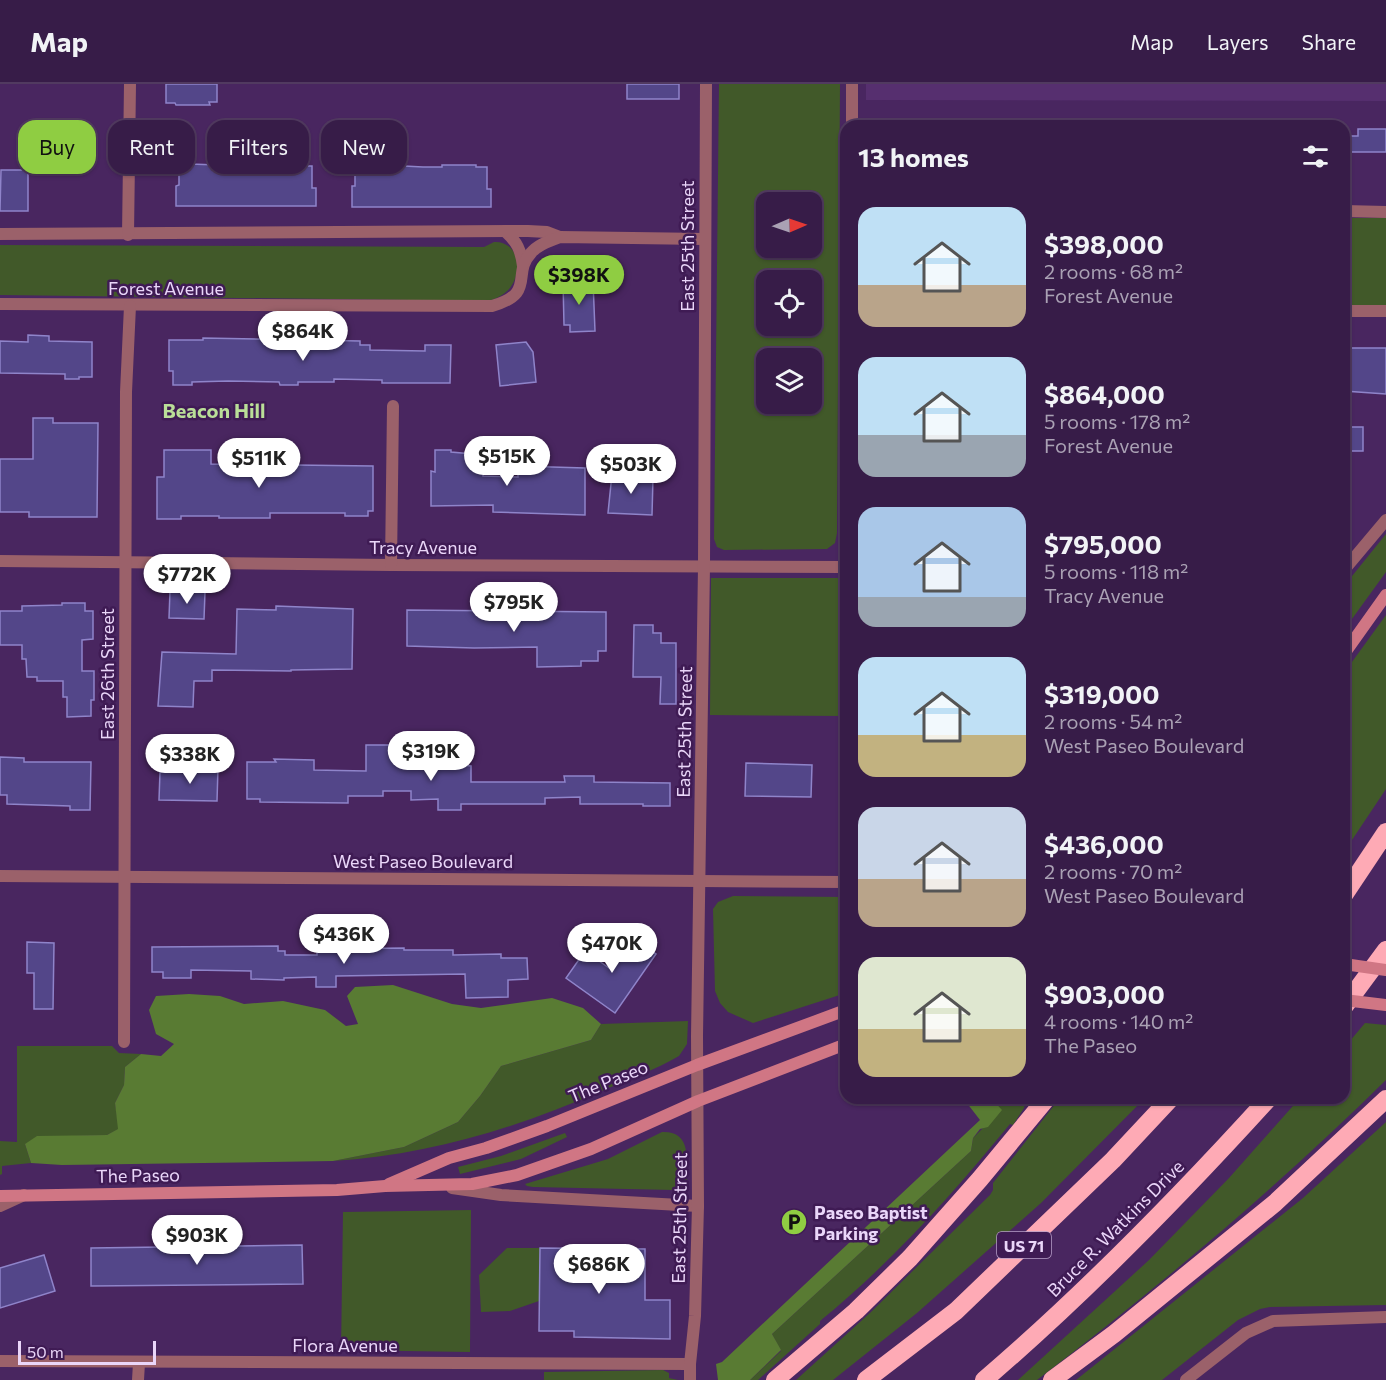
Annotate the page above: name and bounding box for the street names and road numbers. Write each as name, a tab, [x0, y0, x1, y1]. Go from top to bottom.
street label: East 25th Street	[676, 180, 698, 312]
street label: Forest Avenue	[108, 277, 224, 299]
street label: Tracy Avenue	[369, 536, 477, 558]
street label: East 26th Street	[96, 608, 118, 740]
street label: East 25th Street	[672, 666, 696, 798]
street label: West Paseo Boulevard	[333, 850, 513, 872]
street label: The Paseo	[565, 1055, 651, 1107]
street label: East 25th Street	[667, 1152, 691, 1284]
street label: Bruce R. Watkins Drive	[1042, 1155, 1188, 1301]
street label: The Paseo	[96, 1163, 180, 1187]
road number: US 71	[997, 1232, 1051, 1258]
street label: Flora Avenue	[292, 1334, 398, 1356]

